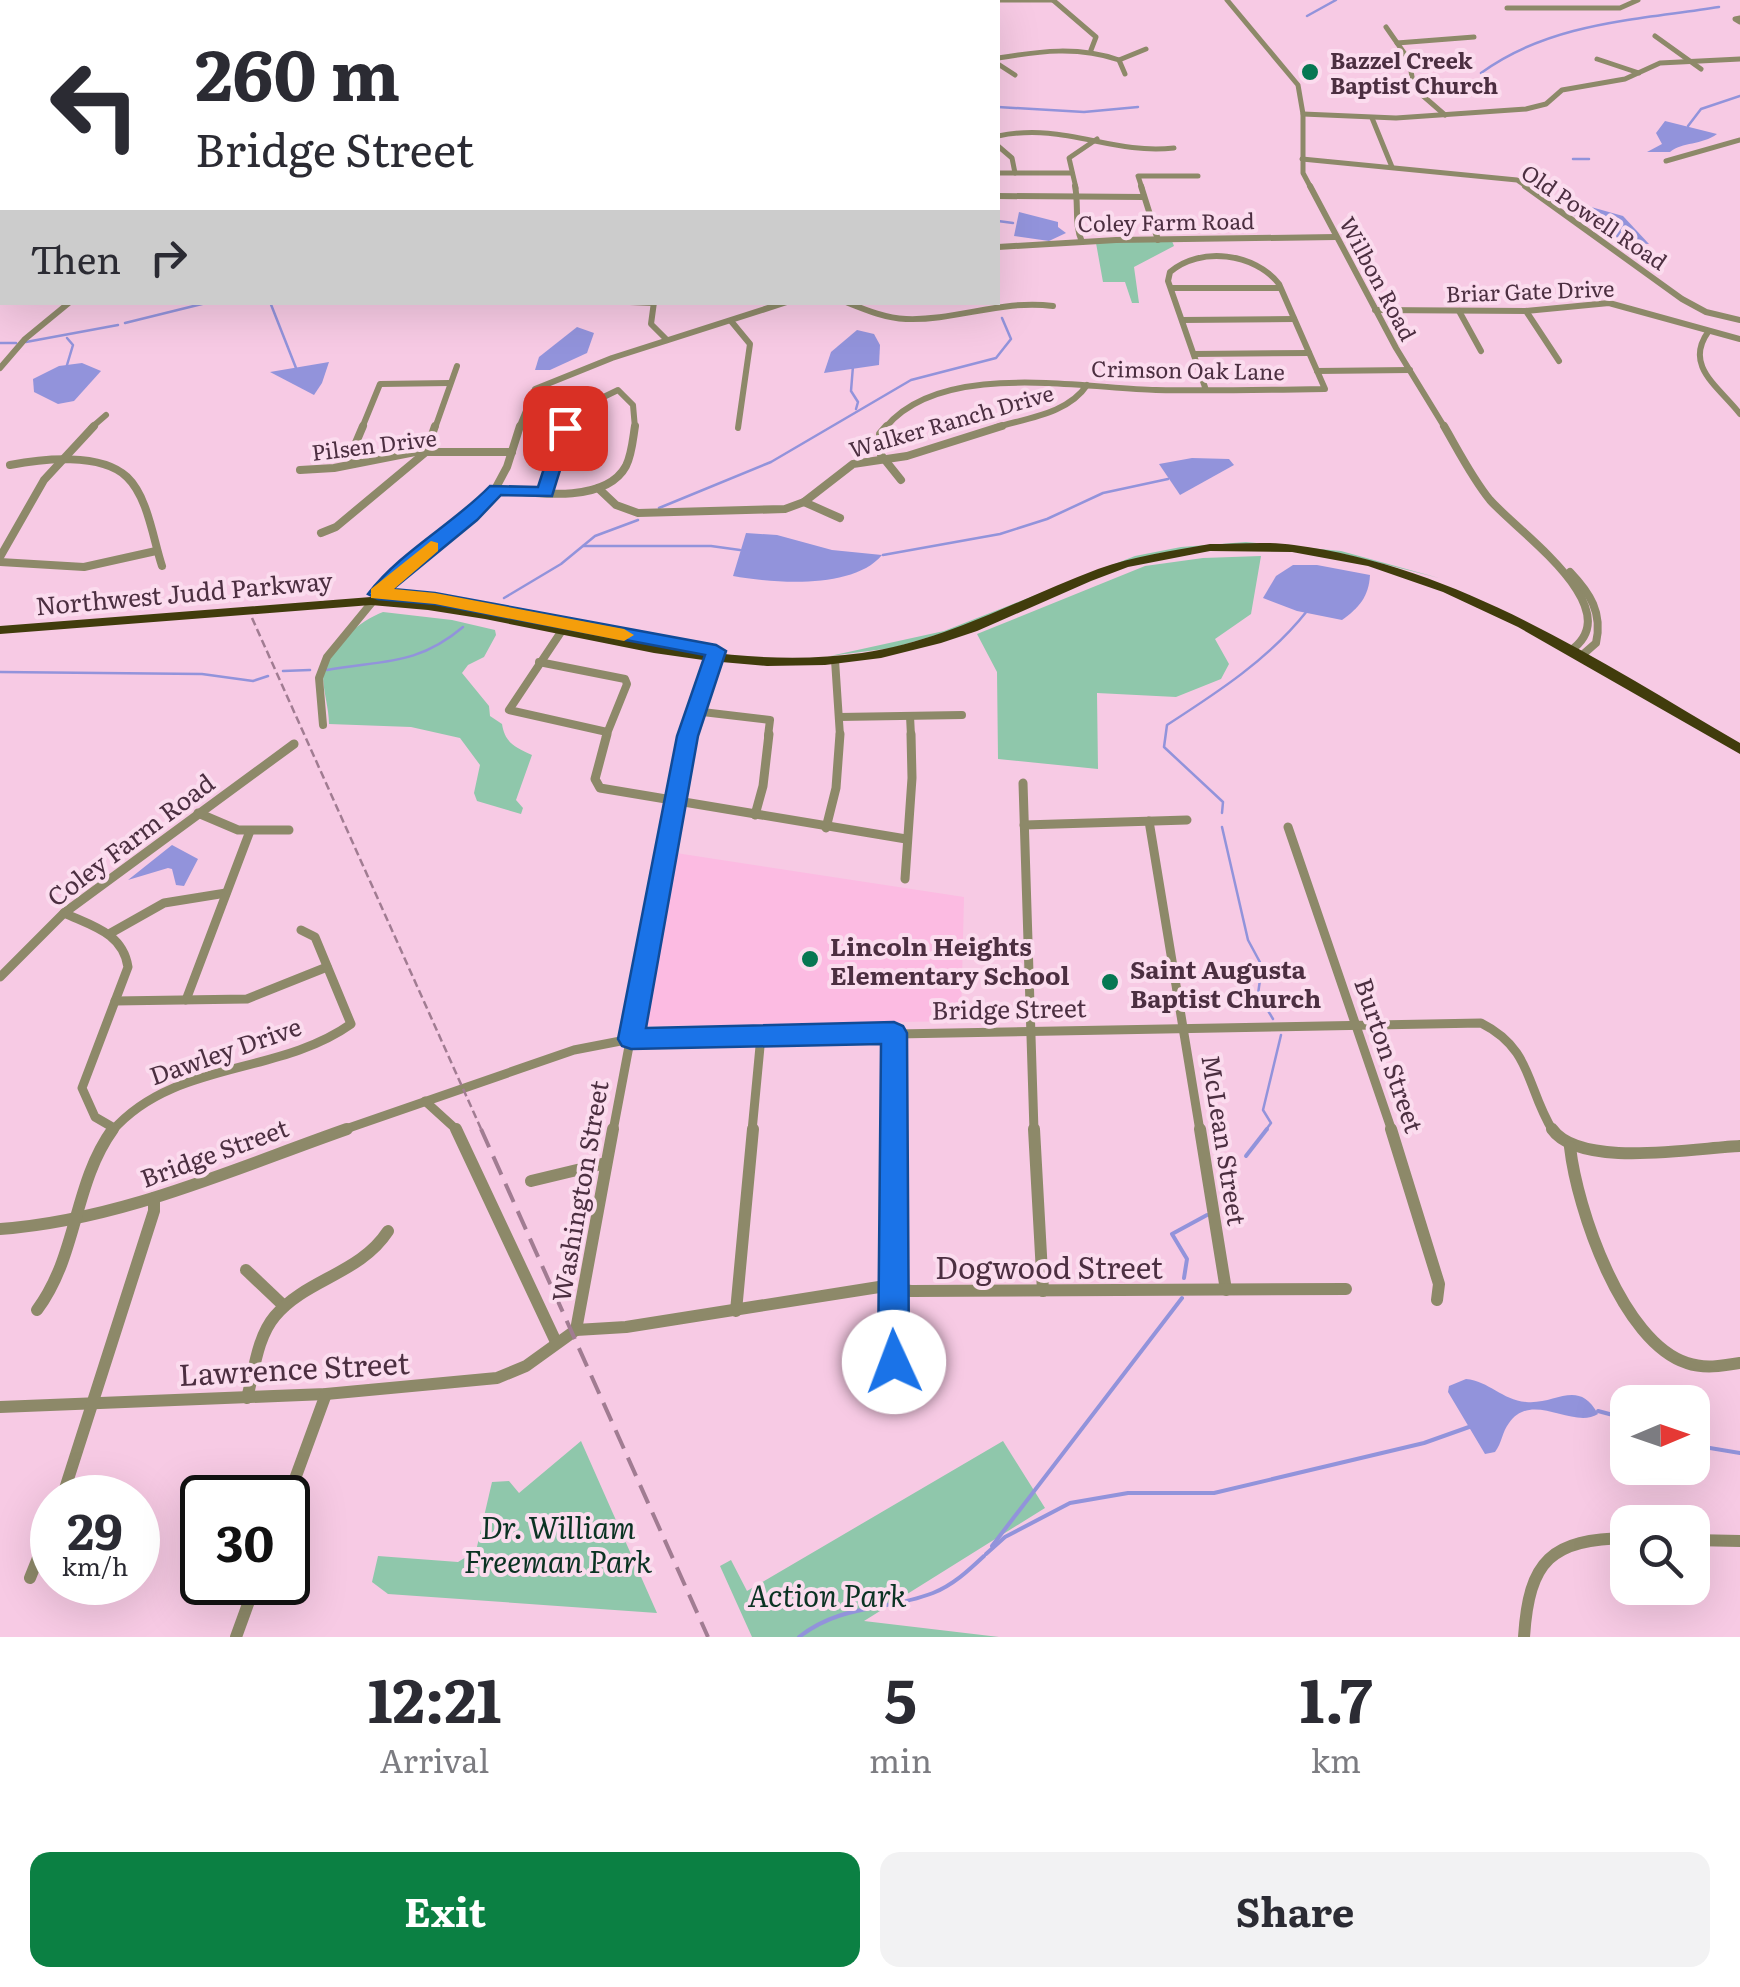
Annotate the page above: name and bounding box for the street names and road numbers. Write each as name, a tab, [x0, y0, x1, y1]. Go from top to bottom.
street label: Old Powell Road	[1515, 155, 1675, 277]
street label: Coley Farm Road	[1077, 203, 1255, 239]
street label: Wilbon Road	[1332, 210, 1426, 346]
street label: Briar Gate Drive	[1445, 271, 1615, 309]
street label: Crimson Oak Lane	[1091, 351, 1285, 387]
street label: Walker Ranch Drive	[845, 375, 1057, 465]
street label: Pilsen Drive	[310, 420, 438, 468]
street label: Northwest Judd Parkway	[34, 561, 335, 623]
street label: Coley Farm Road	[39, 764, 221, 914]
street label: Burton Street	[1346, 973, 1434, 1137]
street label: Bridge Street	[931, 988, 1087, 1028]
street label: Dawley Drive	[144, 1007, 306, 1093]
street label: McLean Street	[1193, 1052, 1257, 1228]
street label: Washington Street	[541, 1077, 617, 1305]
street label: Bridge Street	[135, 1108, 293, 1196]
street label: Dogwood Street	[935, 1244, 1163, 1288]
street label: Lawrence Street	[177, 1339, 411, 1395]

